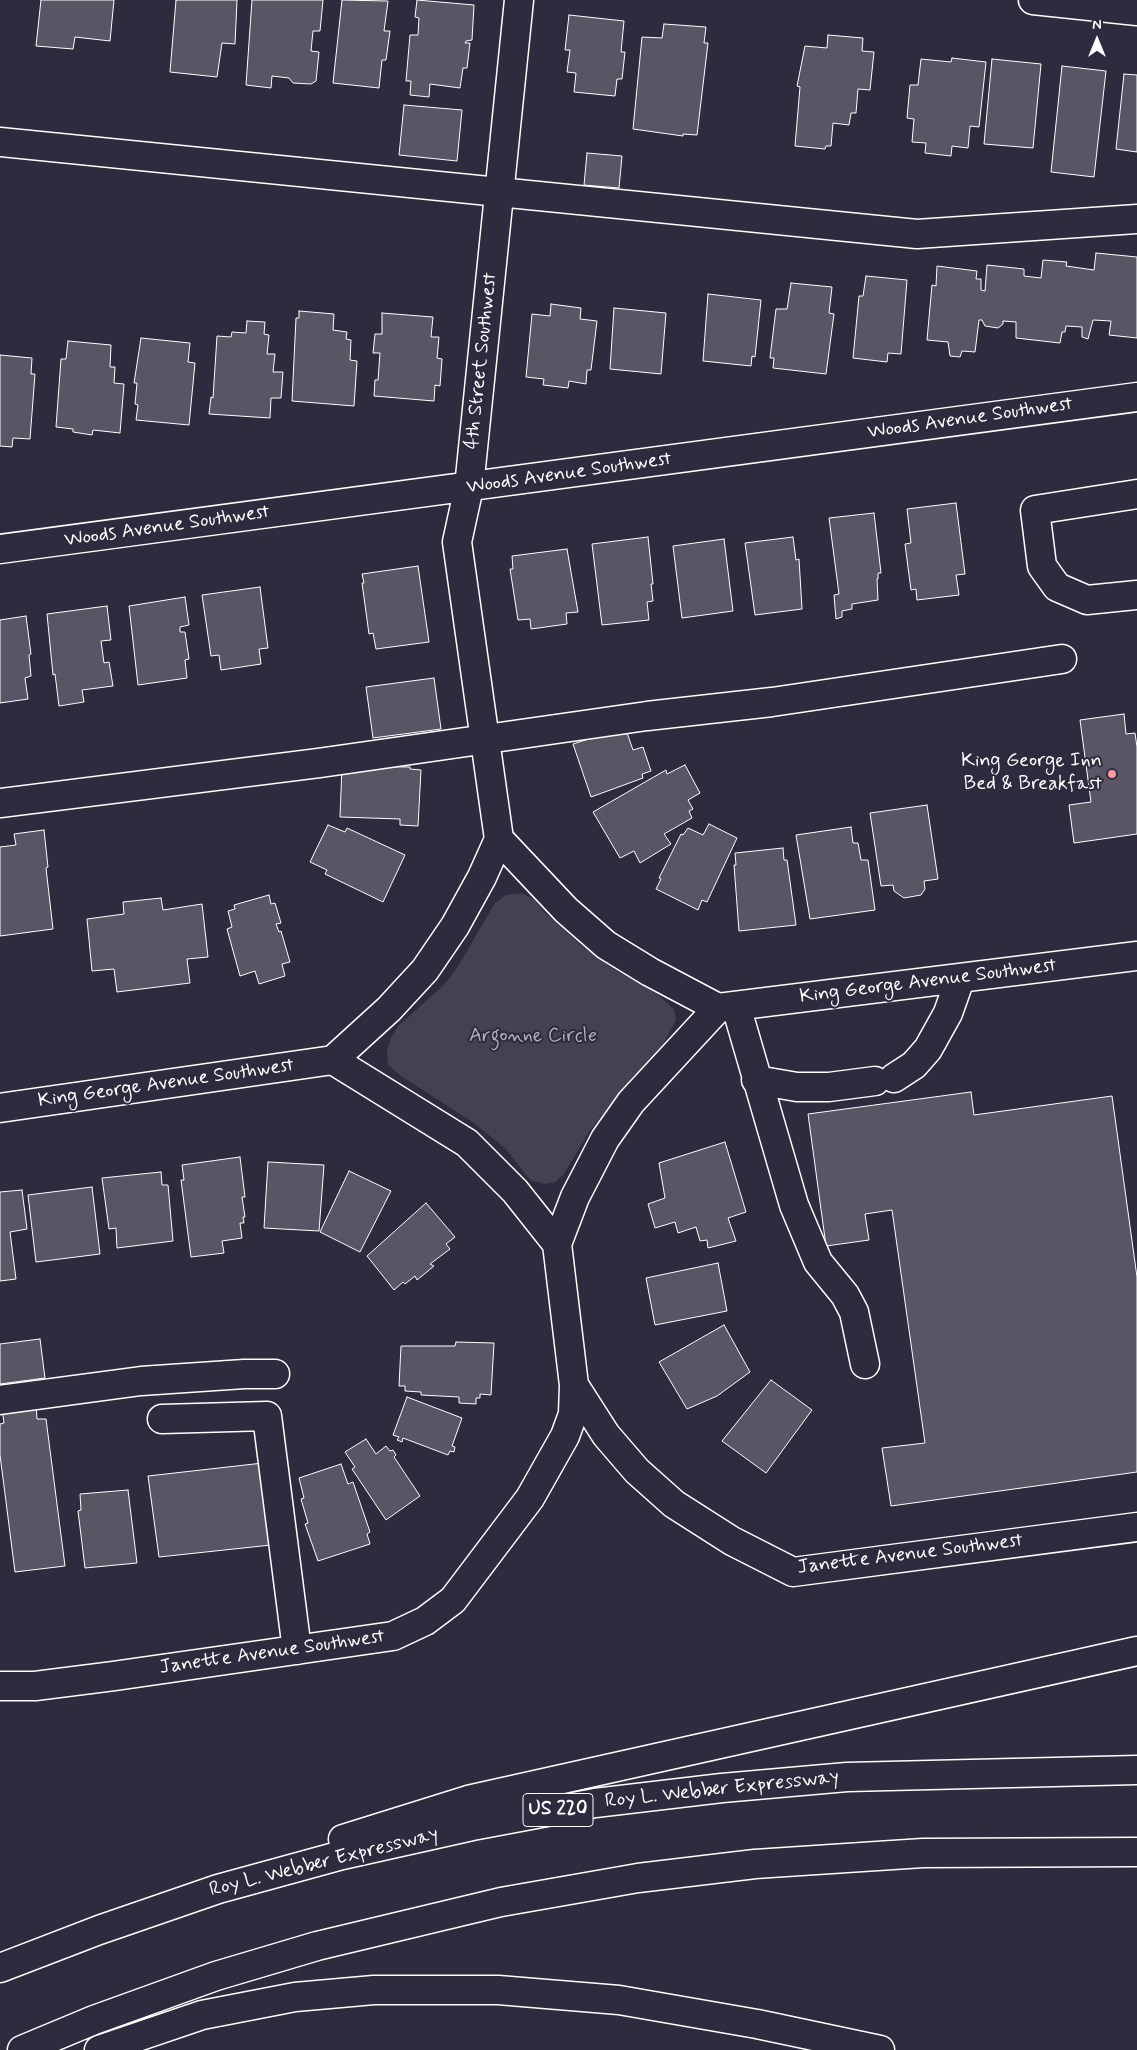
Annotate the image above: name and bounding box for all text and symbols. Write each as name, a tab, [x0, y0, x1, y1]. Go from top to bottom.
north arrow	[1072, 15, 1122, 65]
text: N	[1092, 16, 1102, 34]
street label: 4th Street Southwest	[461, 271, 503, 451]
street label: Woods Avenue Southwest	[866, 393, 1074, 445]
street label: Woods Avenue Southwest	[465, 448, 673, 500]
street label: Woods Avenue Southwest	[63, 501, 271, 553]
place label: King George Inn Bed & Breakfast	[961, 750, 1102, 797]
marker: King George Inn Bed & Breakfast	[1106, 768, 1118, 780]
street label: King George Avenue Southwest	[798, 954, 1058, 1010]
park label: Argonne Circle	[469, 1025, 597, 1049]
street label: King George Avenue Southwest	[36, 1054, 296, 1114]
street label: Janette Avenue Southwest	[796, 1529, 1024, 1581]
street label: Janette Avenue Southwest	[158, 1625, 386, 1681]
street label: Roy L. Webber Expressway	[604, 1766, 840, 1814]
road number: US 220	[523, 1794, 593, 1826]
street label: Roy L. Webber Expressway	[207, 1823, 441, 1903]

